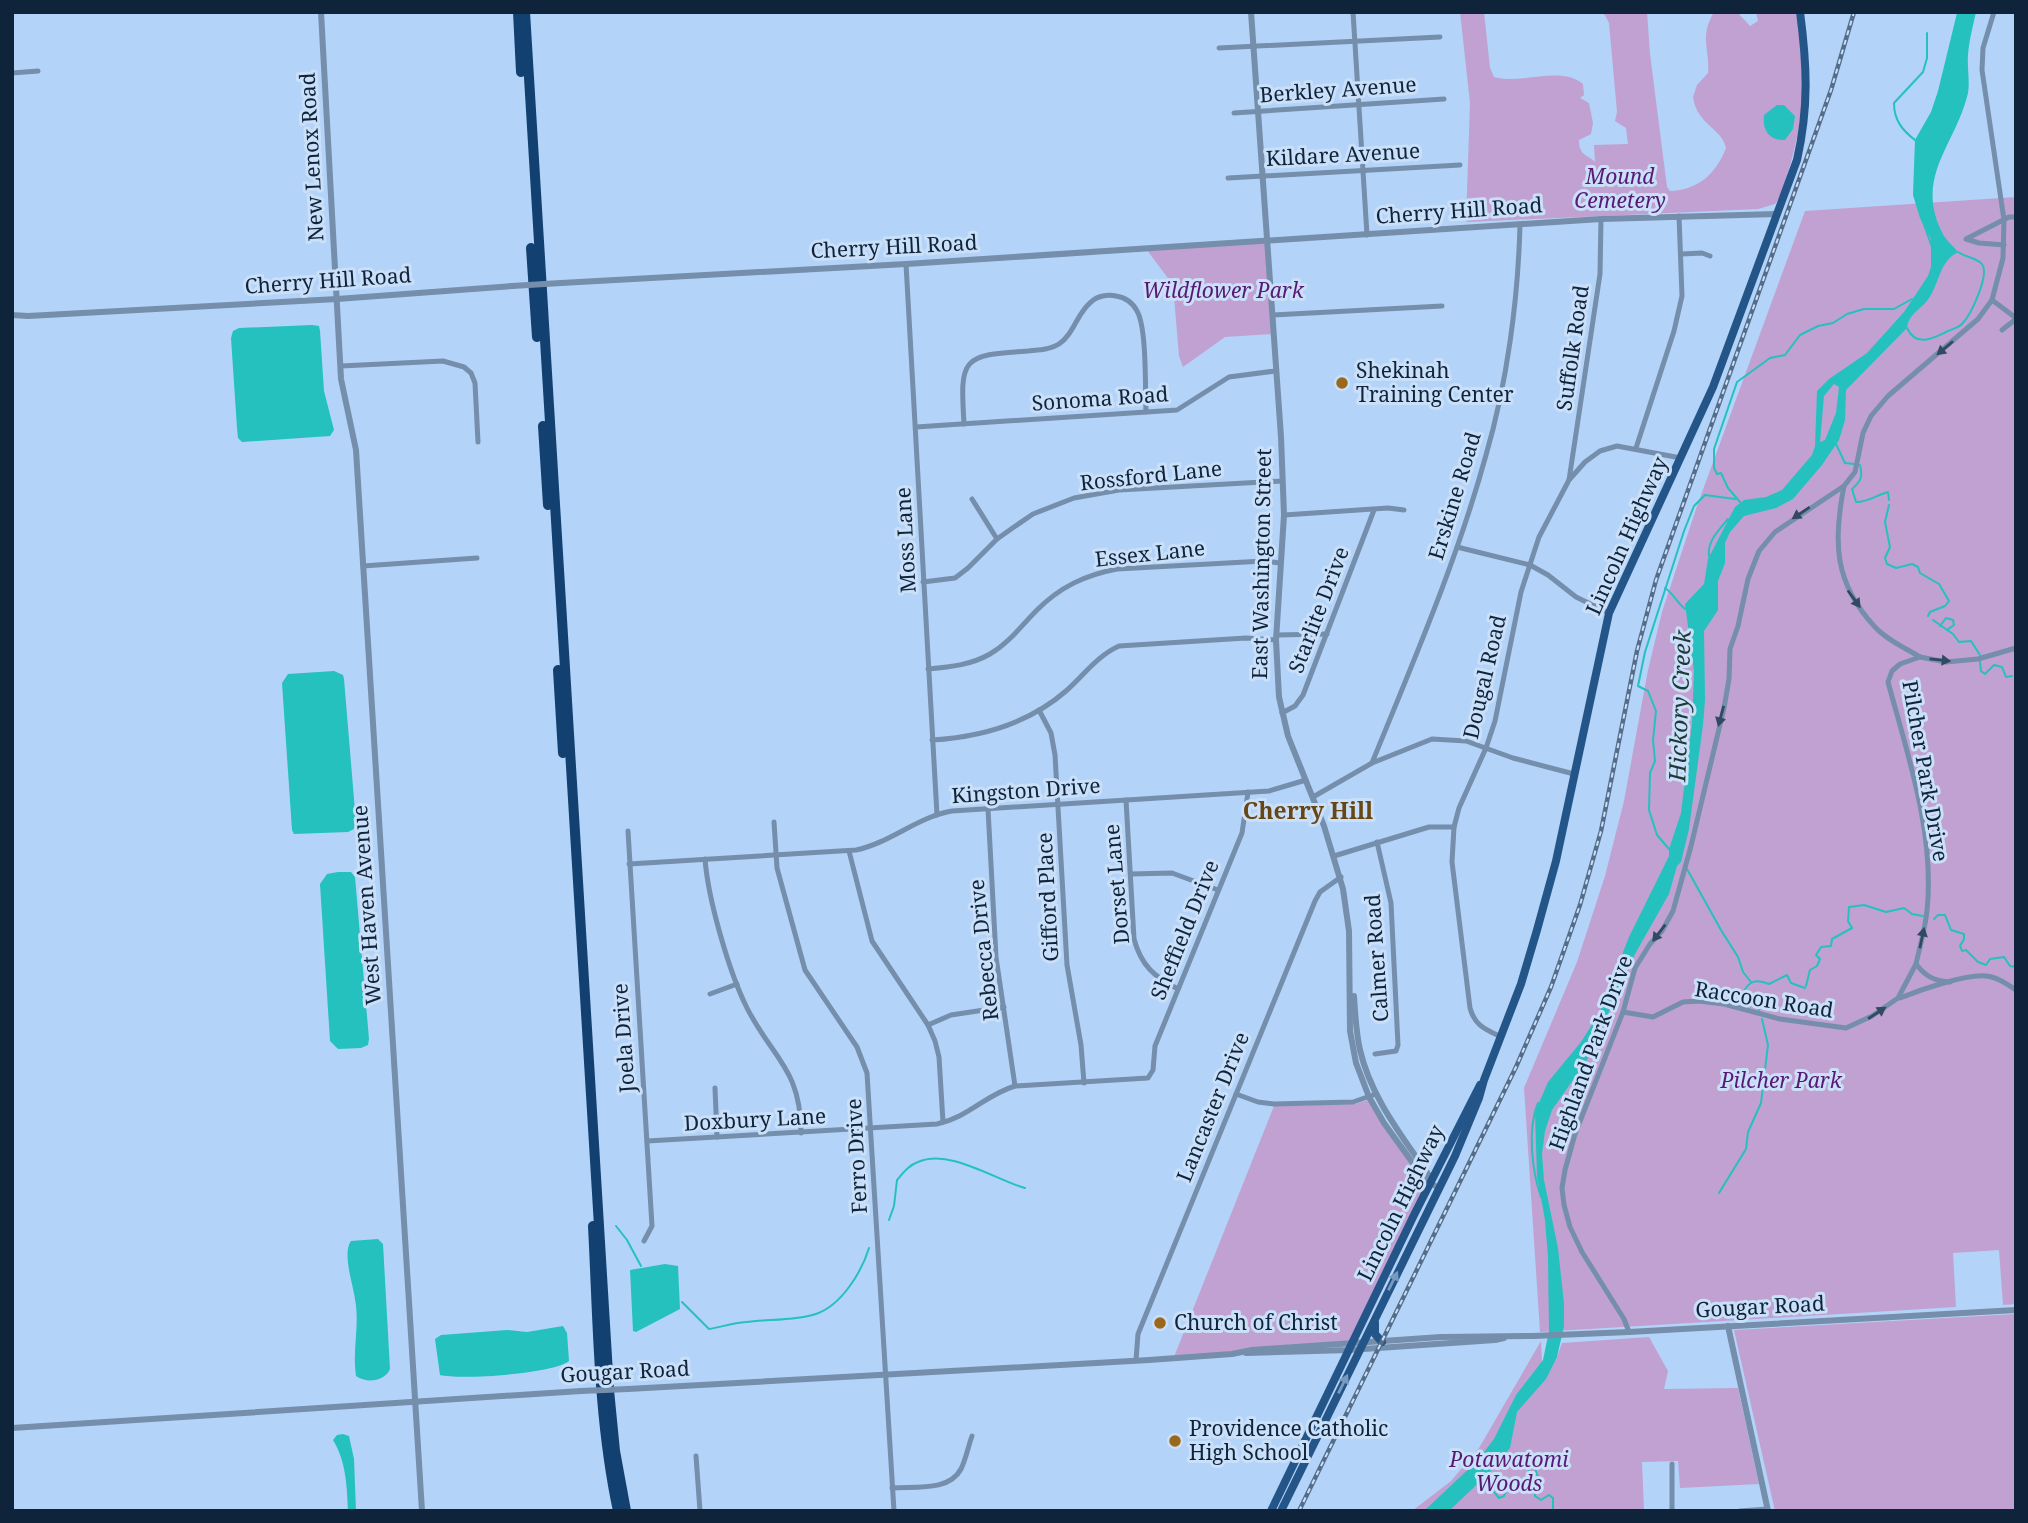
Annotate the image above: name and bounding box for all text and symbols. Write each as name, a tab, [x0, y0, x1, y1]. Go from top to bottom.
street label: Berkley Avenue	[1259, 70, 1417, 108]
street label: New Lenox Road	[293, 72, 329, 242]
street label: Kildare Avenue	[1265, 136, 1421, 172]
park label: Mound Cemetery	[1574, 162, 1666, 214]
street label: Cherry Hill Road	[1375, 190, 1543, 230]
street label: Cherry Hill Road	[810, 228, 978, 264]
street label: Cherry Hill Road	[244, 260, 412, 300]
park label: Wildflower Park	[1142, 276, 1305, 304]
street label: Suffolk Road	[1549, 283, 1595, 412]
one-way arrow	[1936, 340, 1954, 356]
place label: Shekinah Training Center	[1356, 356, 1514, 408]
marker: Shekinah Training Center	[1334, 375, 1350, 391]
street label: Sonoma Road	[1031, 379, 1169, 417]
street label: Erskine Road	[1421, 428, 1487, 563]
street label: East Washington Street	[1245, 448, 1277, 680]
street label: Lincoln Highway	[1579, 452, 1674, 619]
street label: Rossford Lane	[1079, 454, 1223, 496]
street label: Moss Lane	[888, 486, 922, 594]
one-way arrow	[1792, 506, 1810, 520]
street label: Essex Lane	[1093, 533, 1206, 573]
street label: Starlite Drive	[1281, 542, 1355, 677]
one-way arrow	[1847, 590, 1861, 608]
street label: Dougal Road	[1456, 612, 1512, 742]
water label: Hickory Creek	[1660, 629, 1698, 783]
one-way arrow	[1930, 655, 1952, 666]
street label: Pilcher Park Drive	[1896, 678, 1956, 864]
one-way arrow	[1716, 706, 1726, 727]
street label: Kingston Drive	[950, 771, 1101, 809]
district label: Cherry Hill	[1243, 794, 1373, 826]
street label: West Haven Avenue	[345, 804, 387, 1006]
street label: Dorset Lane	[1097, 823, 1135, 945]
street label: Gifford Place	[1030, 832, 1064, 962]
street label: Sheffield Drive	[1143, 856, 1225, 1004]
street label: Rebecca Drive	[962, 878, 1004, 1022]
street label: Calmer Road	[1358, 893, 1394, 1023]
one-way arrow	[1651, 923, 1666, 941]
one-way arrow	[1916, 927, 1927, 949]
street label: Highland Park Drive	[1542, 951, 1638, 1154]
street label: Raccoon Road	[1693, 974, 1836, 1024]
street label: Joela Drive	[605, 982, 641, 1095]
one-way arrow	[1867, 1006, 1886, 1019]
street label: Lancaster Drive	[1169, 1028, 1255, 1186]
park label: Pilcher Park	[1719, 1066, 1843, 1094]
street label: Ferro Drive	[839, 1098, 873, 1214]
street label: Doxbury Lane	[683, 1101, 827, 1137]
street label: Lincoln Highway	[1350, 1120, 1450, 1285]
one-way arrow	[1388, 1271, 1399, 1292]
street label: Gougar Road	[1695, 1289, 1825, 1323]
place label: Church of Christ	[1174, 1308, 1338, 1336]
marker: Church of Christ	[1152, 1315, 1168, 1331]
street label: Gougar Road	[560, 1354, 690, 1388]
one-way arrow	[1338, 1374, 1349, 1394]
place label: Providence Catholic High School	[1189, 1414, 1388, 1466]
marker: Providence Catholic High School	[1167, 1433, 1183, 1449]
park label: Potawatomi Woods	[1448, 1445, 1569, 1497]

